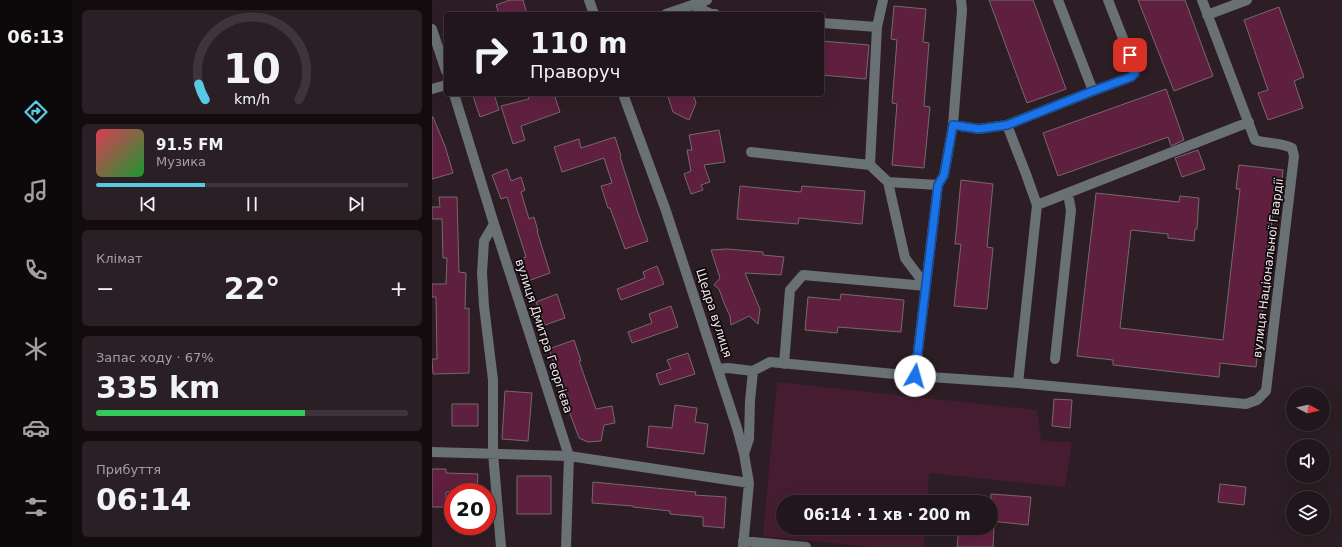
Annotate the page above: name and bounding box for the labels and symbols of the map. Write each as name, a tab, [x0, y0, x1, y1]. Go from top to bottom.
pin	[1113, 38, 1147, 72]
street label: вулиця Національної Гвардії	[1250, 177, 1286, 359]
street label: вулиця Дмитра Георгієва	[512, 257, 576, 415]
street label: Щедра вулиця	[693, 267, 735, 359]
position arrow	[894, 355, 936, 397]
north arrow	[1286, 387, 1330, 431]
speed limit sign: 20	[444, 483, 496, 535]

